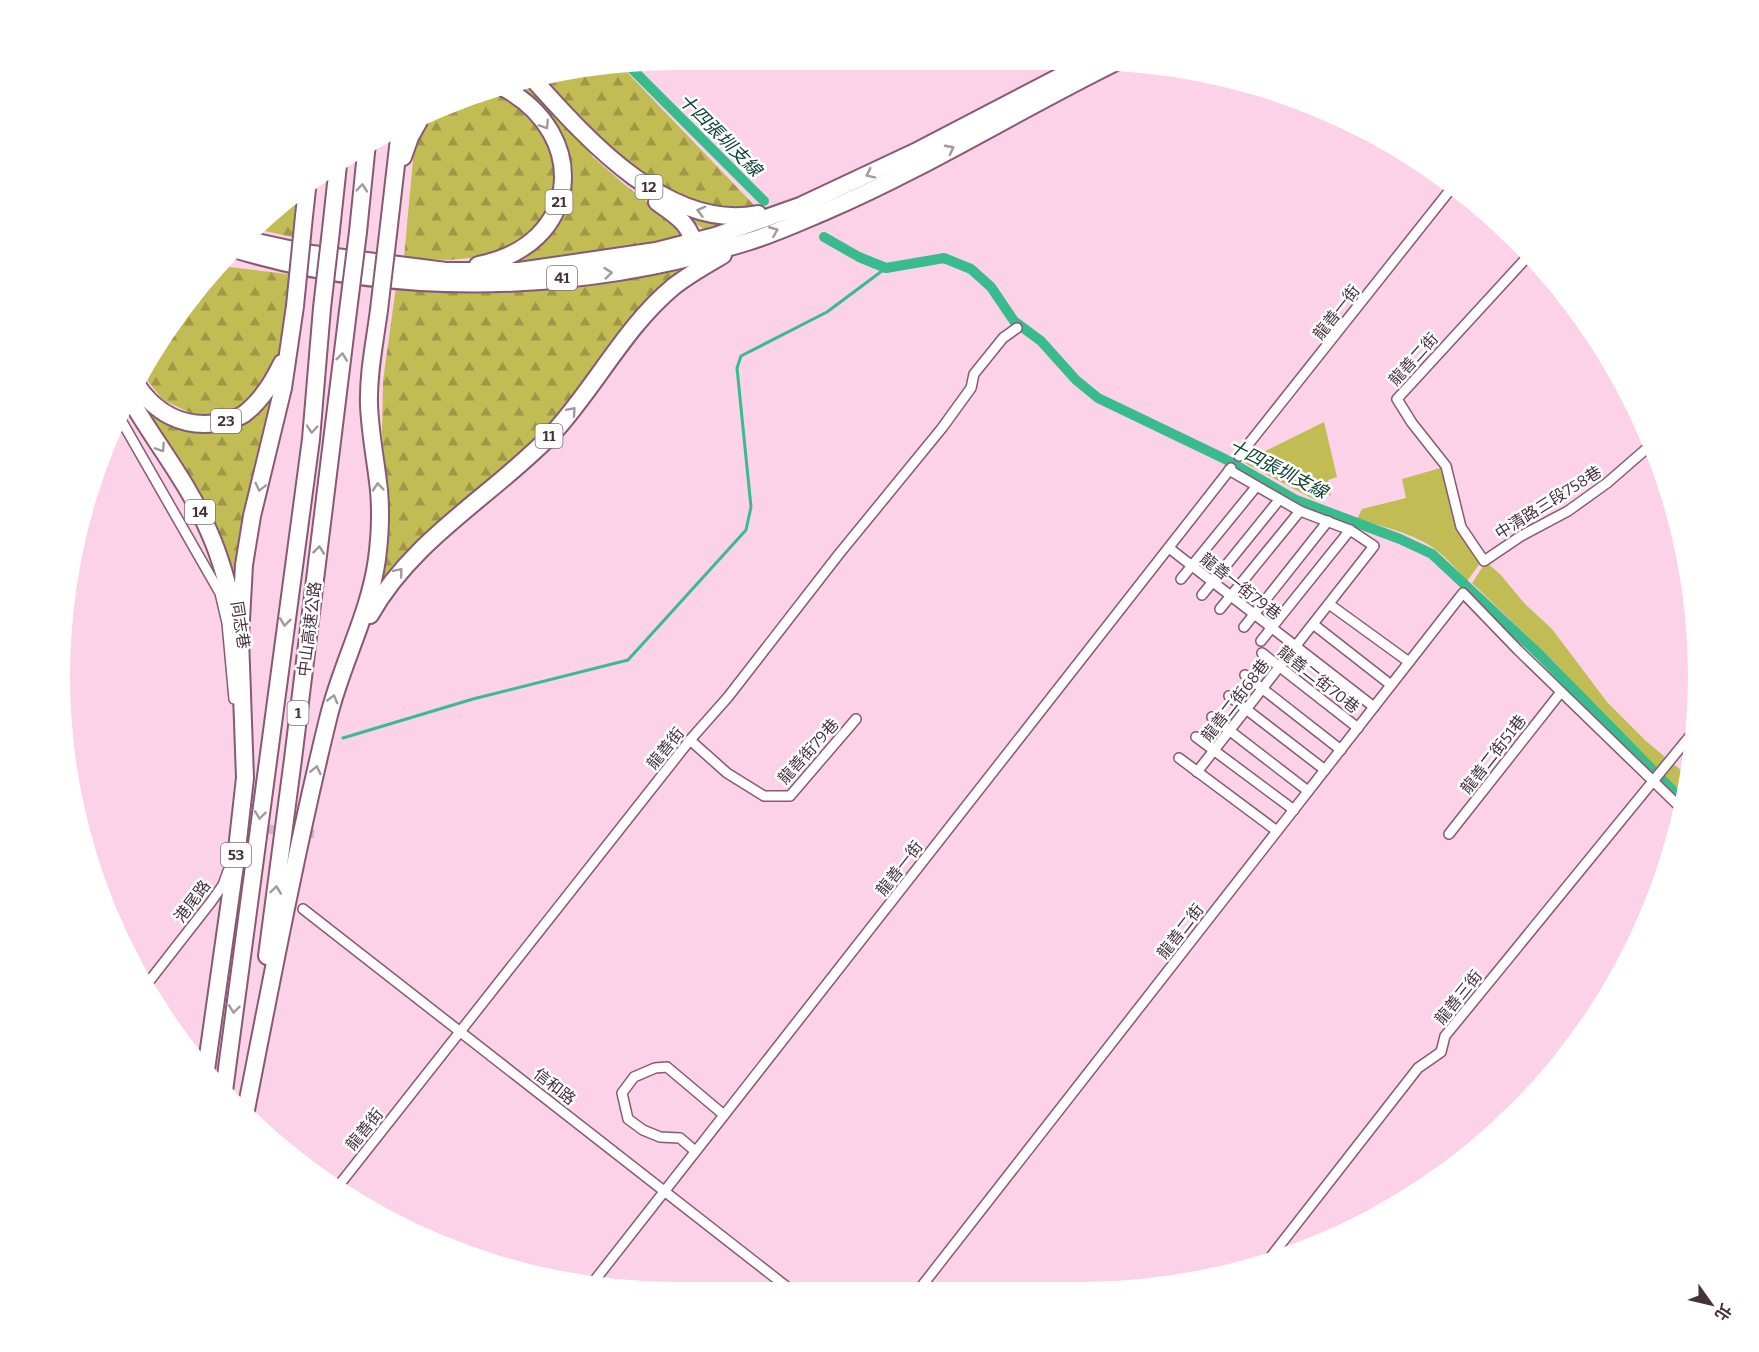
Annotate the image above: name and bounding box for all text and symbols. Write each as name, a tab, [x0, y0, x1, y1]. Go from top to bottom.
water label: 十四張圳支線	[674, 89, 767, 182]
one-way arrow	[538, 118, 549, 129]
one-way arrow	[944, 145, 955, 156]
one-way arrow	[866, 166, 877, 178]
road number: 12	[636, 175, 662, 199]
one-way arrow	[355, 183, 368, 192]
road number: 21	[546, 190, 572, 214]
one-way arrow	[696, 206, 706, 219]
one-way arrow	[768, 226, 779, 238]
road number: 41	[547, 266, 577, 290]
one-way arrow	[604, 267, 613, 280]
street label: 龍善一街	[1309, 281, 1364, 343]
street label: 龍善二街	[1385, 329, 1442, 389]
one-way arrow	[335, 352, 348, 361]
one-way arrow	[565, 407, 576, 418]
road number: 23	[211, 409, 241, 433]
one-way arrow	[306, 424, 319, 433]
road number: 11	[536, 424, 562, 448]
water label: 十四張圳支線	[1225, 435, 1333, 504]
one-way arrow	[154, 442, 165, 453]
street label: 中清路三段758巷	[1492, 462, 1605, 543]
one-way arrow	[254, 481, 267, 491]
one-way arrow	[372, 483, 385, 492]
road number: 14	[185, 500, 215, 524]
one-way arrow	[312, 546, 324, 555]
street label: 龍善一街79巷	[1197, 549, 1285, 624]
one-way arrow	[392, 568, 403, 579]
street label: 中山高速公路	[294, 580, 325, 678]
street label: 同志巷	[227, 600, 254, 650]
one-way arrow	[280, 617, 292, 627]
street label: 龍善二街70巷	[1274, 642, 1363, 717]
street label: 龍善二街68巷	[1197, 655, 1273, 745]
one-way arrow	[326, 694, 338, 705]
road number: 1	[288, 701, 308, 725]
street label: 龍善二街51巷	[1457, 711, 1530, 798]
street label: 龍善街79巷	[774, 715, 843, 788]
street label: 龍善街	[643, 724, 688, 773]
one-way arrow	[309, 765, 322, 775]
one-way arrow	[254, 811, 266, 820]
street label: 龍善一街	[872, 837, 927, 899]
road number: 53	[221, 843, 251, 867]
street label: 港尾路	[170, 876, 214, 926]
one-way arrow	[269, 885, 281, 894]
street label: 龍善二街	[1153, 900, 1208, 962]
street label: 龍善三街	[1431, 966, 1486, 1028]
one-way arrow	[229, 1004, 241, 1013]
street label: 信和路	[530, 1064, 579, 1109]
street label: 龍善街	[342, 1105, 387, 1154]
north arrow	[1681, 1274, 1741, 1334]
text: 北	[1711, 1300, 1735, 1324]

